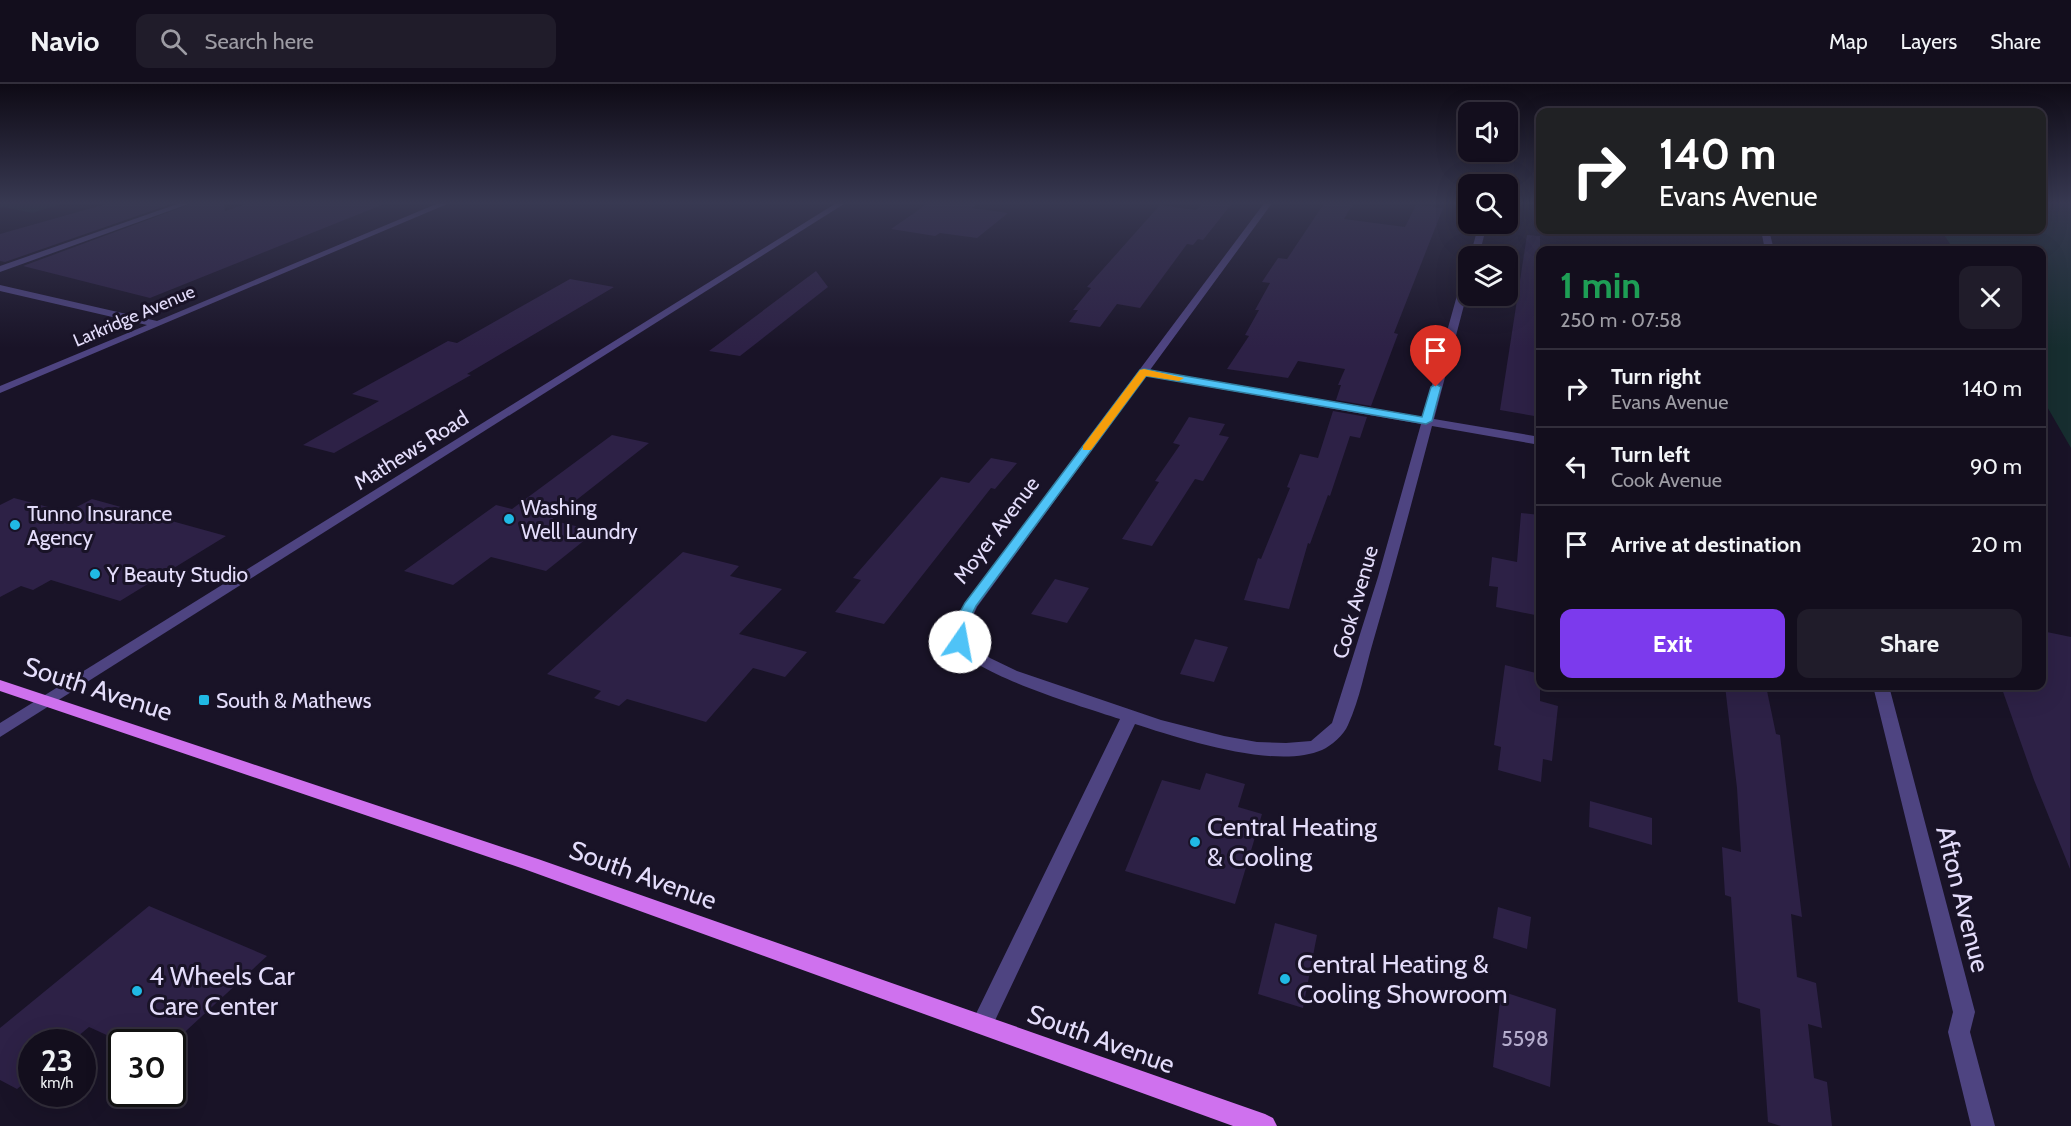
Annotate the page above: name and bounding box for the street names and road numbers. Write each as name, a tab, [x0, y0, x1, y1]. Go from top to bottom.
street label: Larkridge Avenue	[70, 280, 198, 352]
street label: Mathews Road	[349, 405, 473, 495]
street label: Moyer Avenue	[948, 471, 1044, 588]
street label: Cook Avenue	[1327, 542, 1383, 661]
street label: South Avenue	[20, 650, 176, 728]
street label: Afton Avenue	[1929, 822, 1997, 976]
street label: South Avenue	[565, 834, 721, 916]
street label: South Avenue	[1023, 998, 1179, 1080]

